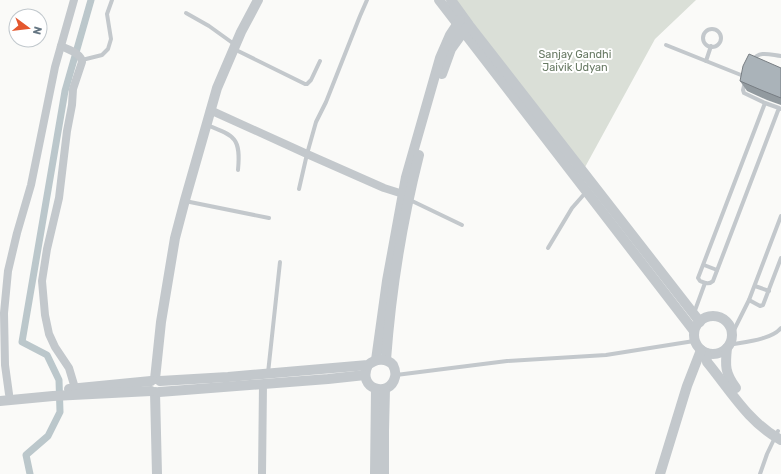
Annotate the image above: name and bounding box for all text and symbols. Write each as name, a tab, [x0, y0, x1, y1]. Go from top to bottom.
north arrow	[8, 8, 48, 48]
text: N	[30, 25, 44, 36]
park label: Sanjay Gandhi Jaivik Udyan	[539, 48, 611, 74]

